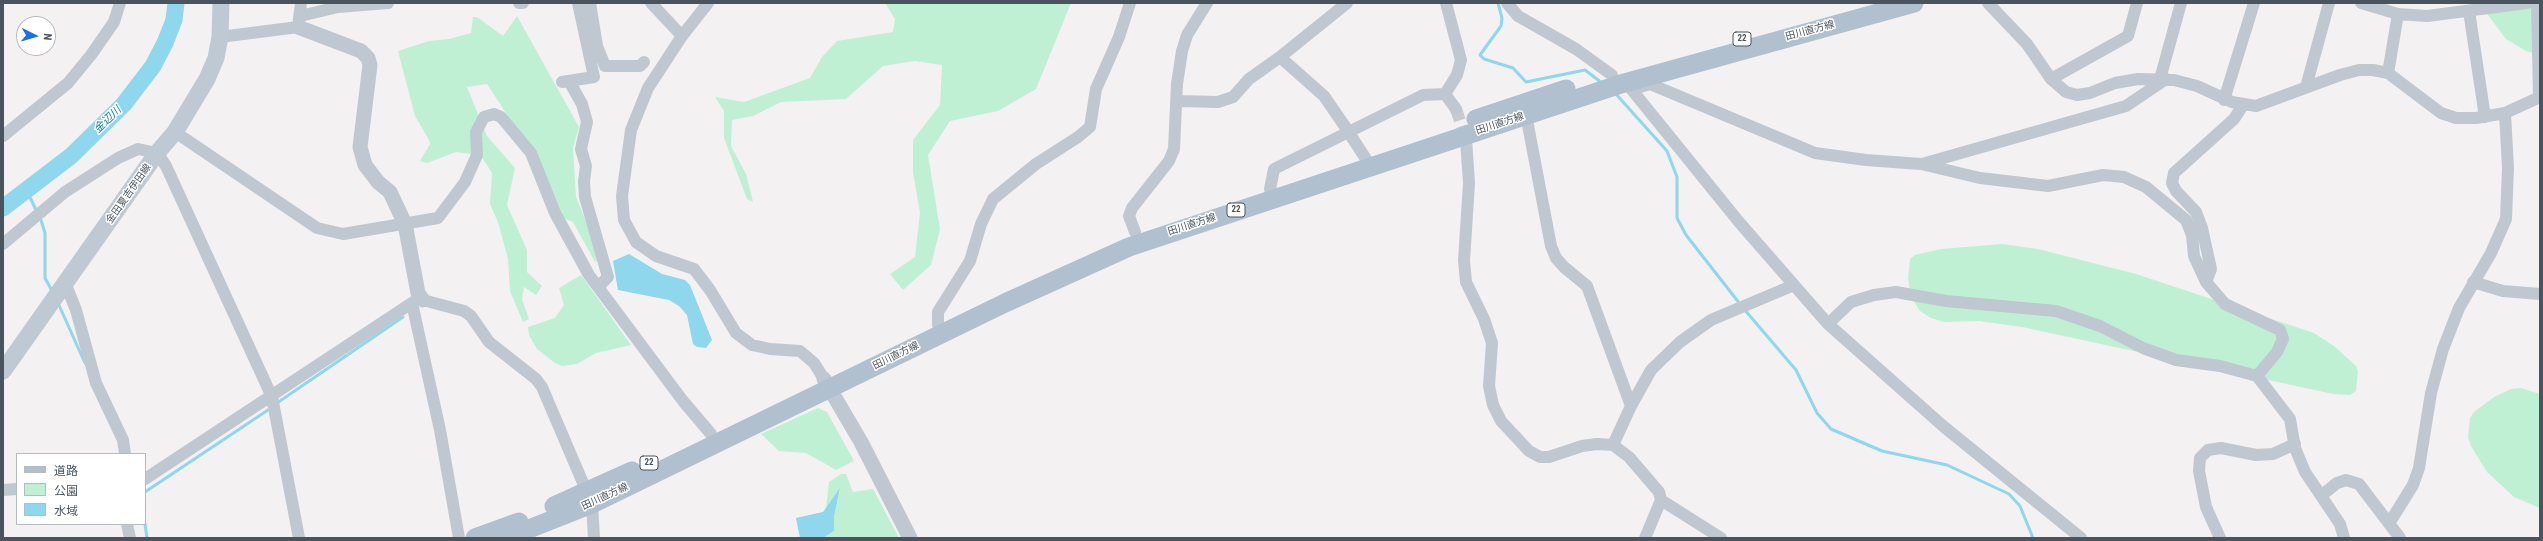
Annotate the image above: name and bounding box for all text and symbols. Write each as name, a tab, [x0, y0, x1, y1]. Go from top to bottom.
north arrow	[16, 16, 56, 56]
street label: 田川直方線	[1784, 19, 1836, 43]
road number: 22	[1733, 32, 1751, 46]
text: N	[41, 33, 54, 41]
water label: 金辺川	[92, 104, 124, 136]
street label: 田川直方線	[1474, 111, 1526, 137]
street label: 金田夏吉伊田線	[104, 162, 154, 226]
road number: 22	[1227, 203, 1245, 217]
street label: 田川直方線	[1166, 212, 1218, 238]
street label: 田川直方線	[871, 340, 921, 372]
legend	[16, 453, 146, 525]
road number: 22	[640, 456, 658, 470]
text: 道路	[54, 464, 78, 478]
street label: 田川直方線	[580, 481, 630, 513]
text: 公園	[54, 484, 78, 498]
text: 水域	[54, 504, 78, 518]

